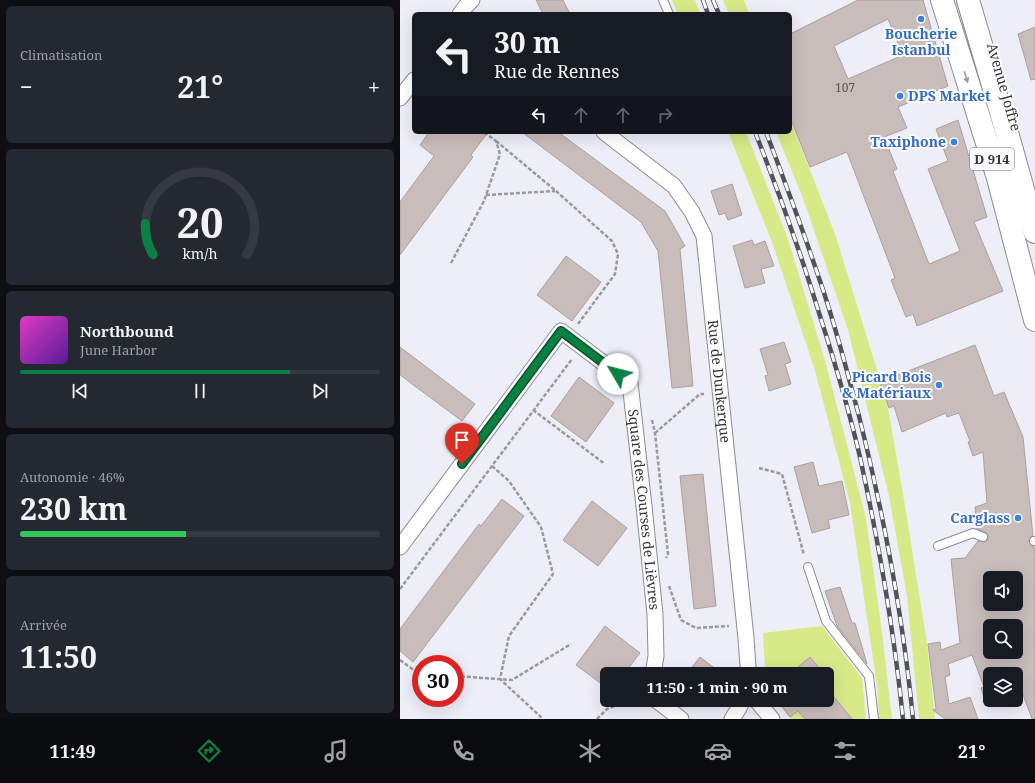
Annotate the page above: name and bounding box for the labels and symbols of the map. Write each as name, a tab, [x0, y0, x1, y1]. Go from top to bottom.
marker: Boucherie Istanbul	[916, 14, 926, 24]
place label: Boucherie Istanbul	[885, 24, 957, 59]
street label: Avenue Joffre	[983, 41, 1026, 133]
one-way arrow	[963, 72, 969, 84]
house number: 107	[835, 79, 855, 96]
place label: DPS Market	[908, 86, 991, 105]
marker: DPS Market	[895, 91, 905, 101]
place label: Taxiphone	[871, 132, 946, 151]
marker: Taxiphone	[949, 137, 959, 147]
road number: D 914	[970, 148, 1014, 170]
street label: Rue de Dunkerque	[704, 319, 736, 444]
position arrow	[597, 353, 639, 395]
place label: Picard Bois & Matériaux	[842, 367, 931, 402]
marker: Picard Bois & Matériaux	[934, 380, 944, 390]
street label: Square des Courses de Lièvres	[624, 408, 665, 611]
pin	[445, 423, 479, 464]
place label: Carglass	[950, 508, 1010, 527]
marker: Carglass	[1013, 513, 1023, 523]
speed limit sign: 30	[412, 655, 464, 707]

